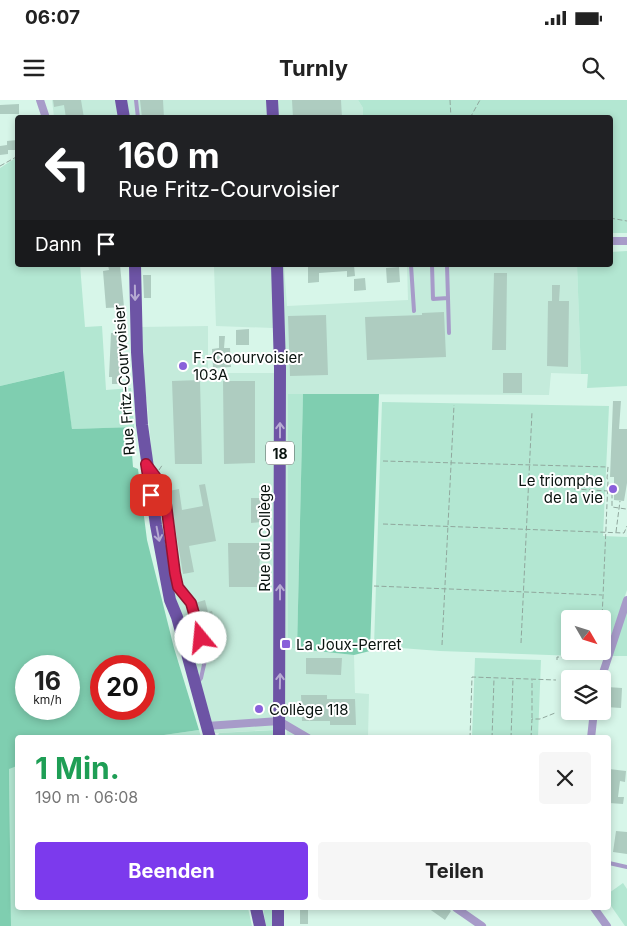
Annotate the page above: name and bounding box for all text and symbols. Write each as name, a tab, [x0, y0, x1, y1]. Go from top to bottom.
text: 06:07	[25, 6, 80, 29]
icon: menu	[20, 54, 48, 82]
icon: search	[579, 54, 607, 82]
text: Turnly	[279, 55, 348, 81]
text: 160 m	[118, 134, 220, 176]
icon: left	[35, 135, 100, 200]
text: Rue Fritz-Courvoisier	[118, 176, 339, 202]
icon: arrive	[92, 230, 120, 258]
text: Dann	[35, 233, 82, 256]
one-way arrow	[130, 285, 140, 301]
street label: Rue Fritz-Courvoisier	[109, 304, 139, 456]
place label: F.-Coourvoisier 103A	[193, 348, 303, 384]
marker: F.-Coourvoisier 103A	[177, 360, 189, 372]
one-way arrow	[275, 422, 285, 438]
road number: 18	[266, 442, 294, 464]
place label: Le triomphe de la vie	[518, 471, 603, 507]
pin	[130, 474, 172, 516]
icon: arrive	[137, 481, 165, 509]
marker: Le triomphe de la vie	[607, 483, 619, 495]
street label: Rue du Collège	[255, 484, 274, 592]
one-way arrow	[154, 525, 163, 541]
one-way arrow	[275, 584, 285, 600]
north arrow	[561, 610, 611, 660]
map controls	[561, 610, 611, 720]
position arrow	[174, 611, 226, 663]
place label: La Joux-Perret	[296, 635, 402, 654]
marker: La Joux-Perret	[280, 638, 292, 650]
speed limit sign: 20	[90, 655, 155, 720]
text: 16	[34, 666, 61, 696]
button: layers	[561, 670, 611, 720]
one-way arrow	[275, 673, 284, 689]
text: km/h	[33, 692, 62, 707]
place label: Collège 118	[269, 700, 349, 719]
marker: Collège 118	[253, 703, 265, 715]
text: 1 Min.	[35, 750, 120, 786]
button: close	[539, 752, 591, 804]
text: 190 m · 06:08	[35, 787, 138, 807]
button: Beenden	[35, 842, 308, 900]
button: Teilen	[318, 842, 591, 900]

